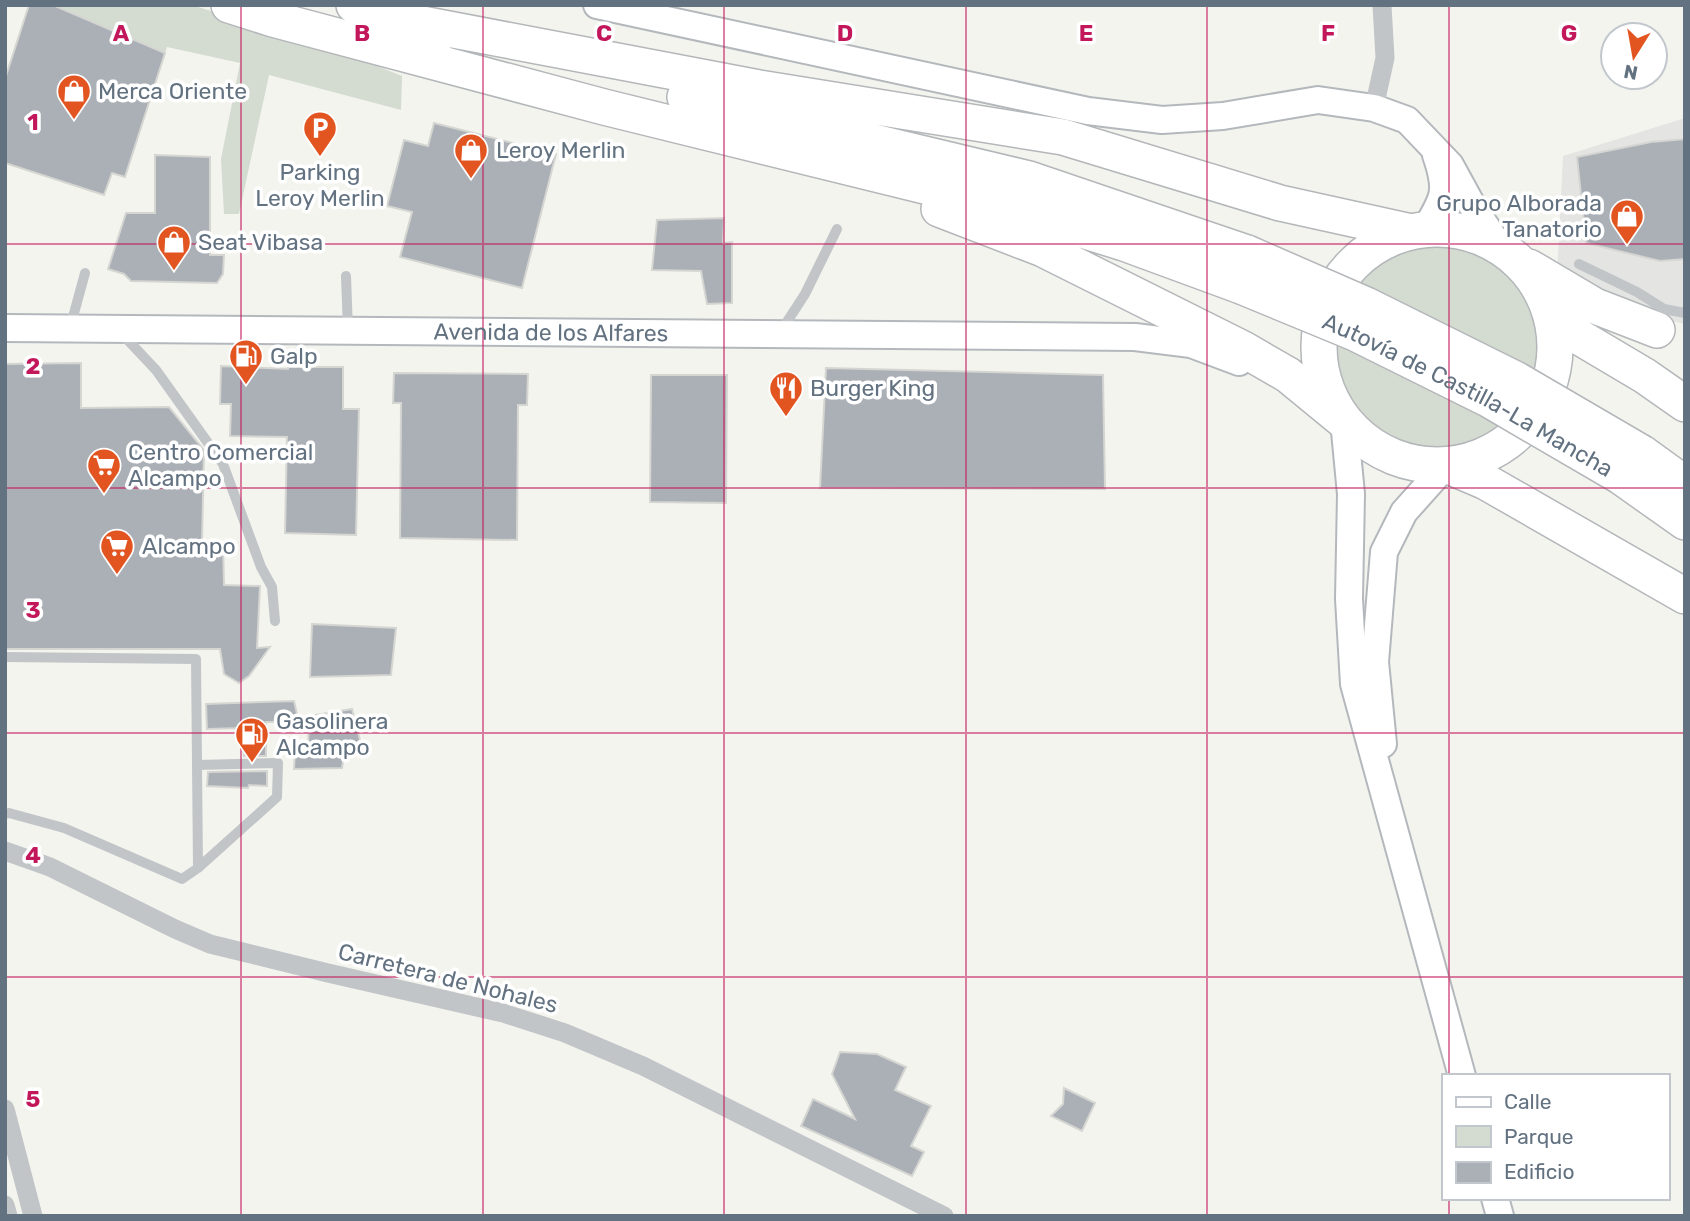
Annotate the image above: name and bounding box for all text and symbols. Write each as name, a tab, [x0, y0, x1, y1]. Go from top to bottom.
text: A	[113, 19, 130, 47]
text: B	[354, 19, 370, 47]
text: C	[596, 19, 612, 47]
text: D	[837, 19, 853, 47]
text: E	[1079, 19, 1093, 47]
text: F	[1321, 19, 1335, 47]
text: G	[1561, 19, 1577, 47]
north arrow	[1599, 21, 1669, 91]
text: N	[1622, 60, 1640, 85]
shop icon: Merca Oriente	[55, 72, 93, 121]
place label: Merca Oriente	[98, 77, 247, 105]
text: 1	[27, 108, 39, 136]
parking icon: Parking Leroy Merlin	[301, 109, 339, 158]
shop icon: Leroy Merlin	[452, 131, 490, 180]
place label: Leroy Merlin	[496, 136, 626, 164]
place label: Parking Leroy Merlin	[255, 158, 385, 212]
place label: Grupo Alborada Tanatorio	[1436, 189, 1602, 243]
shop icon: Grupo Alborada Tanatorio	[1608, 197, 1646, 246]
shop icon: Seat Vibasa	[155, 223, 193, 272]
place label: Seat Vibasa	[198, 228, 323, 256]
street label: Autovía de Castilla-La Mancha	[1319, 307, 1618, 483]
street label: Avenida de los Alfares	[433, 317, 669, 347]
fuel station icon: Galp	[227, 337, 265, 386]
place label: Galp	[270, 342, 318, 370]
text: 2	[26, 352, 40, 380]
restaurant icon: Burger King	[767, 369, 805, 418]
place label: Burger King	[810, 374, 935, 402]
place label: Centro Comercial Alcampo	[128, 438, 313, 492]
supermarket icon: Centro Comercial Alcampo	[85, 446, 123, 495]
supermarket icon: Alcampo	[98, 527, 136, 576]
place label: Alcampo	[142, 532, 236, 560]
text: 3	[25, 596, 41, 624]
place label: Gasolinera Alcampo	[276, 707, 389, 761]
fuel station icon: Gasolinera Alcampo	[233, 715, 271, 764]
text: 4	[25, 841, 41, 869]
street label: Carretera de Nohales	[335, 937, 561, 1019]
legend	[1442, 1074, 1669, 1200]
text: 5	[26, 1085, 41, 1113]
text: Calle	[1504, 1089, 1552, 1114]
text: Parque	[1504, 1124, 1574, 1149]
text: Edificio	[1504, 1159, 1574, 1184]

